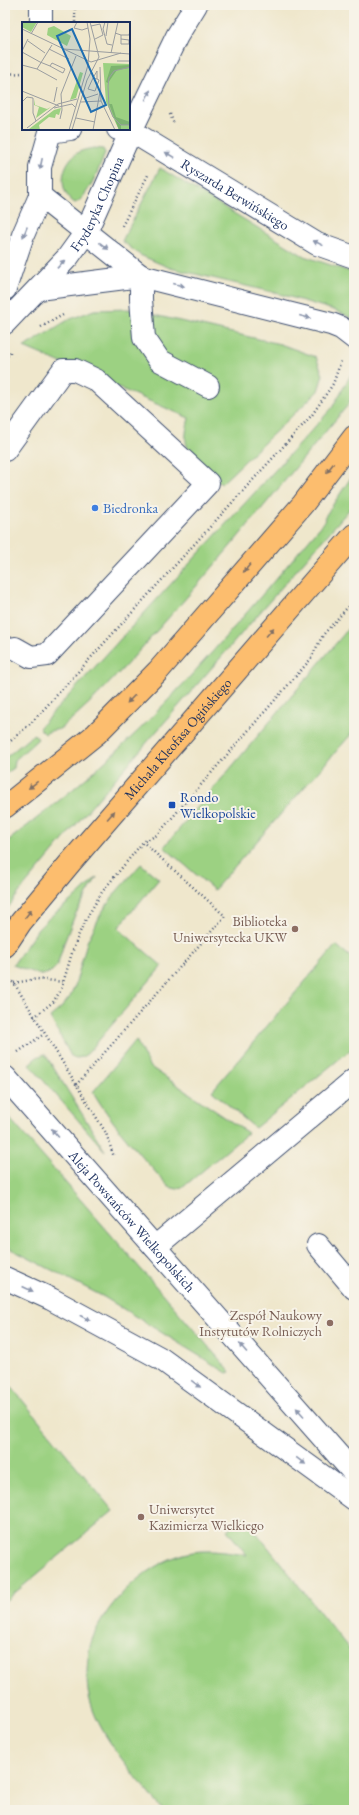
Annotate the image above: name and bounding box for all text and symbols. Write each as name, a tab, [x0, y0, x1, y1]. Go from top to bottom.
inset map	[22, 22, 130, 130]
one-way arrow	[145, 90, 151, 101]
one-way arrow	[164, 152, 176, 159]
street label: Fryderyka Chopina	[66, 153, 128, 255]
street label: Ryszarda Berwińskiego	[178, 154, 293, 234]
one-way arrow	[38, 158, 44, 170]
one-way arrow	[21, 227, 27, 239]
one-way arrow	[312, 240, 323, 246]
one-way arrow	[98, 241, 109, 250]
one-way arrow	[56, 259, 66, 269]
one-way arrow	[173, 283, 185, 289]
one-way arrow	[299, 314, 311, 320]
one-way arrow	[326, 463, 335, 474]
place label: Biedronka	[103, 499, 159, 517]
marker: Biedronka	[90, 503, 100, 513]
one-way arrow	[243, 563, 252, 573]
one-way arrow	[265, 627, 275, 637]
street label: Michała Kleofasa Ogińskiego	[120, 674, 235, 803]
one-way arrow	[126, 694, 136, 704]
one-way arrow	[28, 780, 39, 789]
place label: Rondo Wielkopolskie	[180, 788, 256, 822]
marker: Rondo Wielkopolskie	[167, 800, 177, 810]
one-way arrow	[107, 809, 116, 820]
one-way arrow	[23, 909, 32, 919]
place label: Biblioteka Uniwersytecka UKW	[173, 912, 288, 946]
marker: Biblioteka Uniwersytecka UKW	[290, 924, 300, 934]
one-way arrow	[51, 1129, 60, 1138]
street label: Aleja Powstańców Wielkopolskich	[64, 1146, 199, 1296]
one-way arrow	[22, 1286, 33, 1292]
place label: Zespół Naukowy Instytutów Rolniczych	[199, 1306, 323, 1340]
one-way arrow	[79, 1314, 91, 1321]
marker: Zespół Naukowy Instytutów Rolniczych	[325, 1318, 335, 1328]
one-way arrow	[239, 1343, 248, 1354]
one-way arrow	[191, 1380, 202, 1388]
one-way arrow	[296, 1408, 305, 1417]
one-way arrow	[296, 1456, 307, 1465]
place label: Uniwersytet Kazimierza Wielkiego	[149, 1500, 264, 1534]
marker: Uniwersytet Kazimierza Wielkiego	[136, 1512, 146, 1522]

